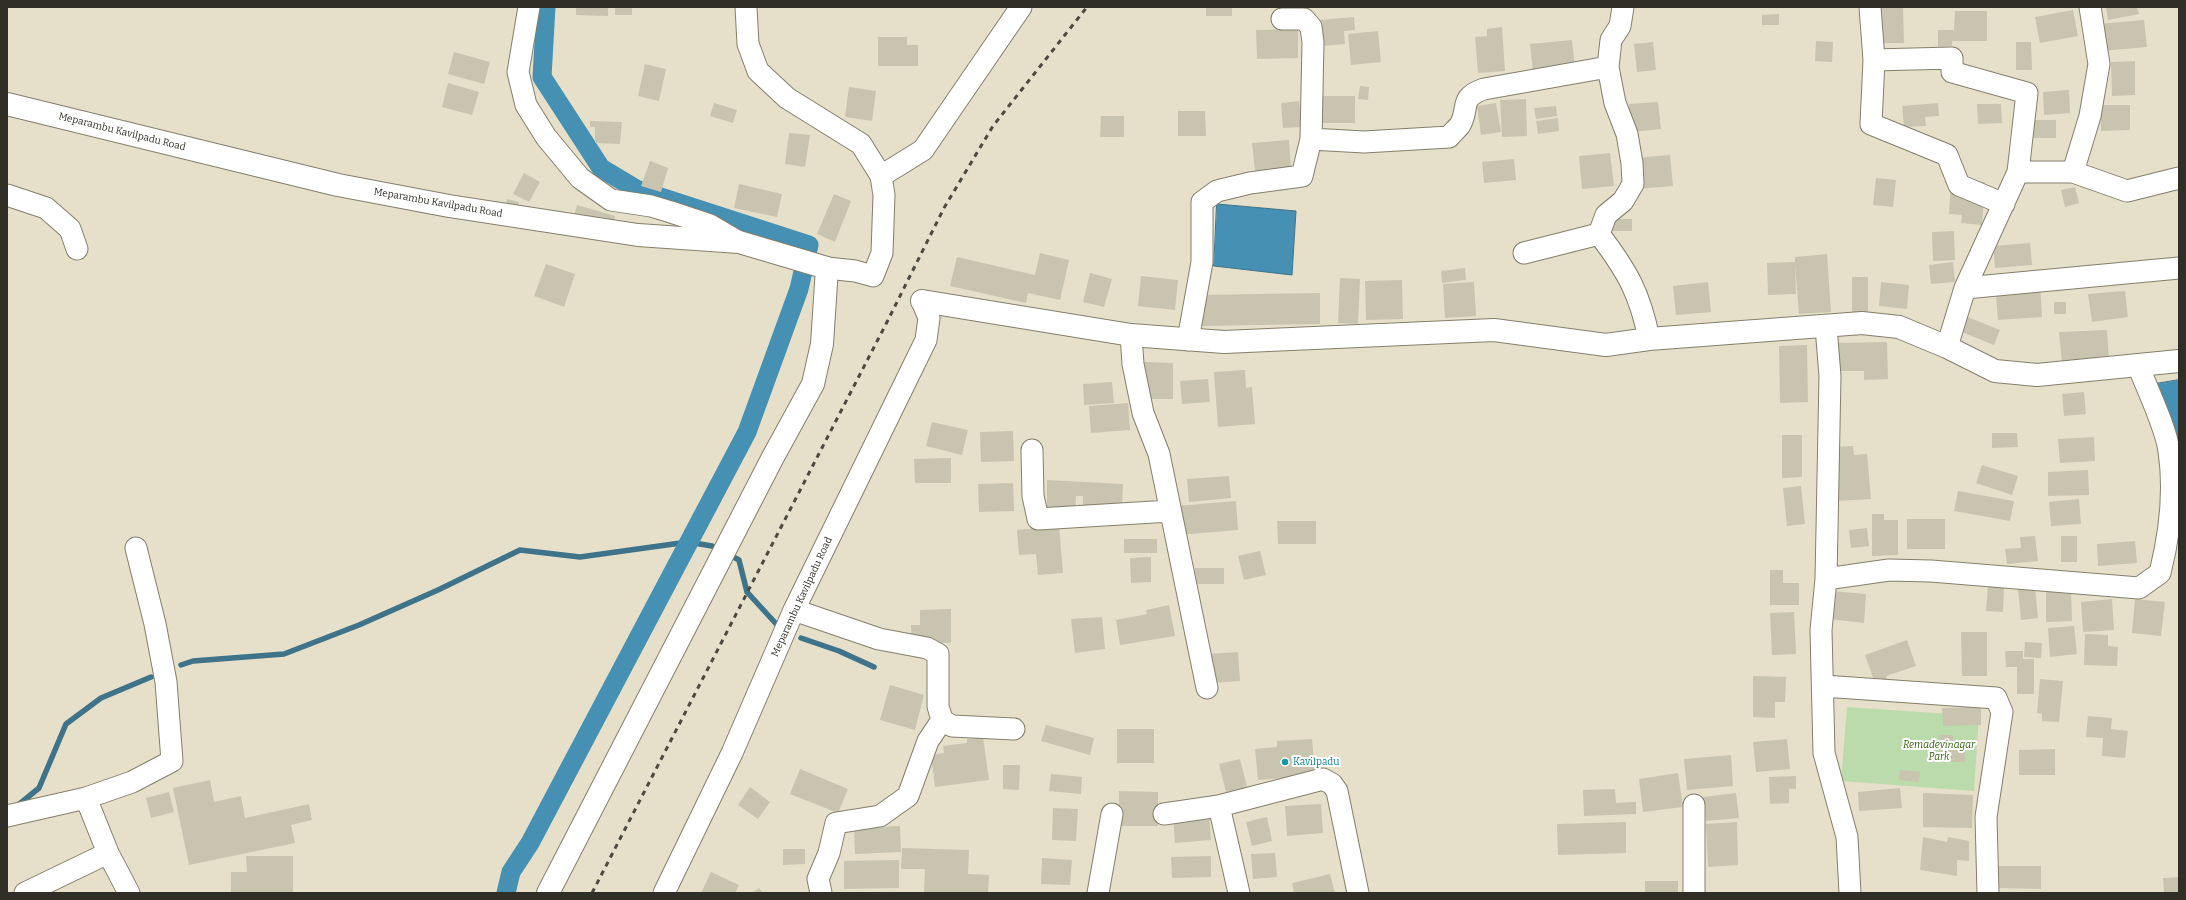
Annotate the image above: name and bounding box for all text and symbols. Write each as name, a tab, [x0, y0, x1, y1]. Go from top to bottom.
street label: Meparambu Kavilpadu Road	[57, 110, 187, 154]
street label: Meparambu Kavilpadu Road	[373, 186, 503, 220]
street label: Meparambu Kavilpadu Road	[769, 535, 835, 659]
park label: Remadevinagar Park	[1903, 739, 1975, 762]
place label: Kavilpadu	[1293, 756, 1339, 768]
marker: Kavilpadu	[1280, 757, 1290, 767]

